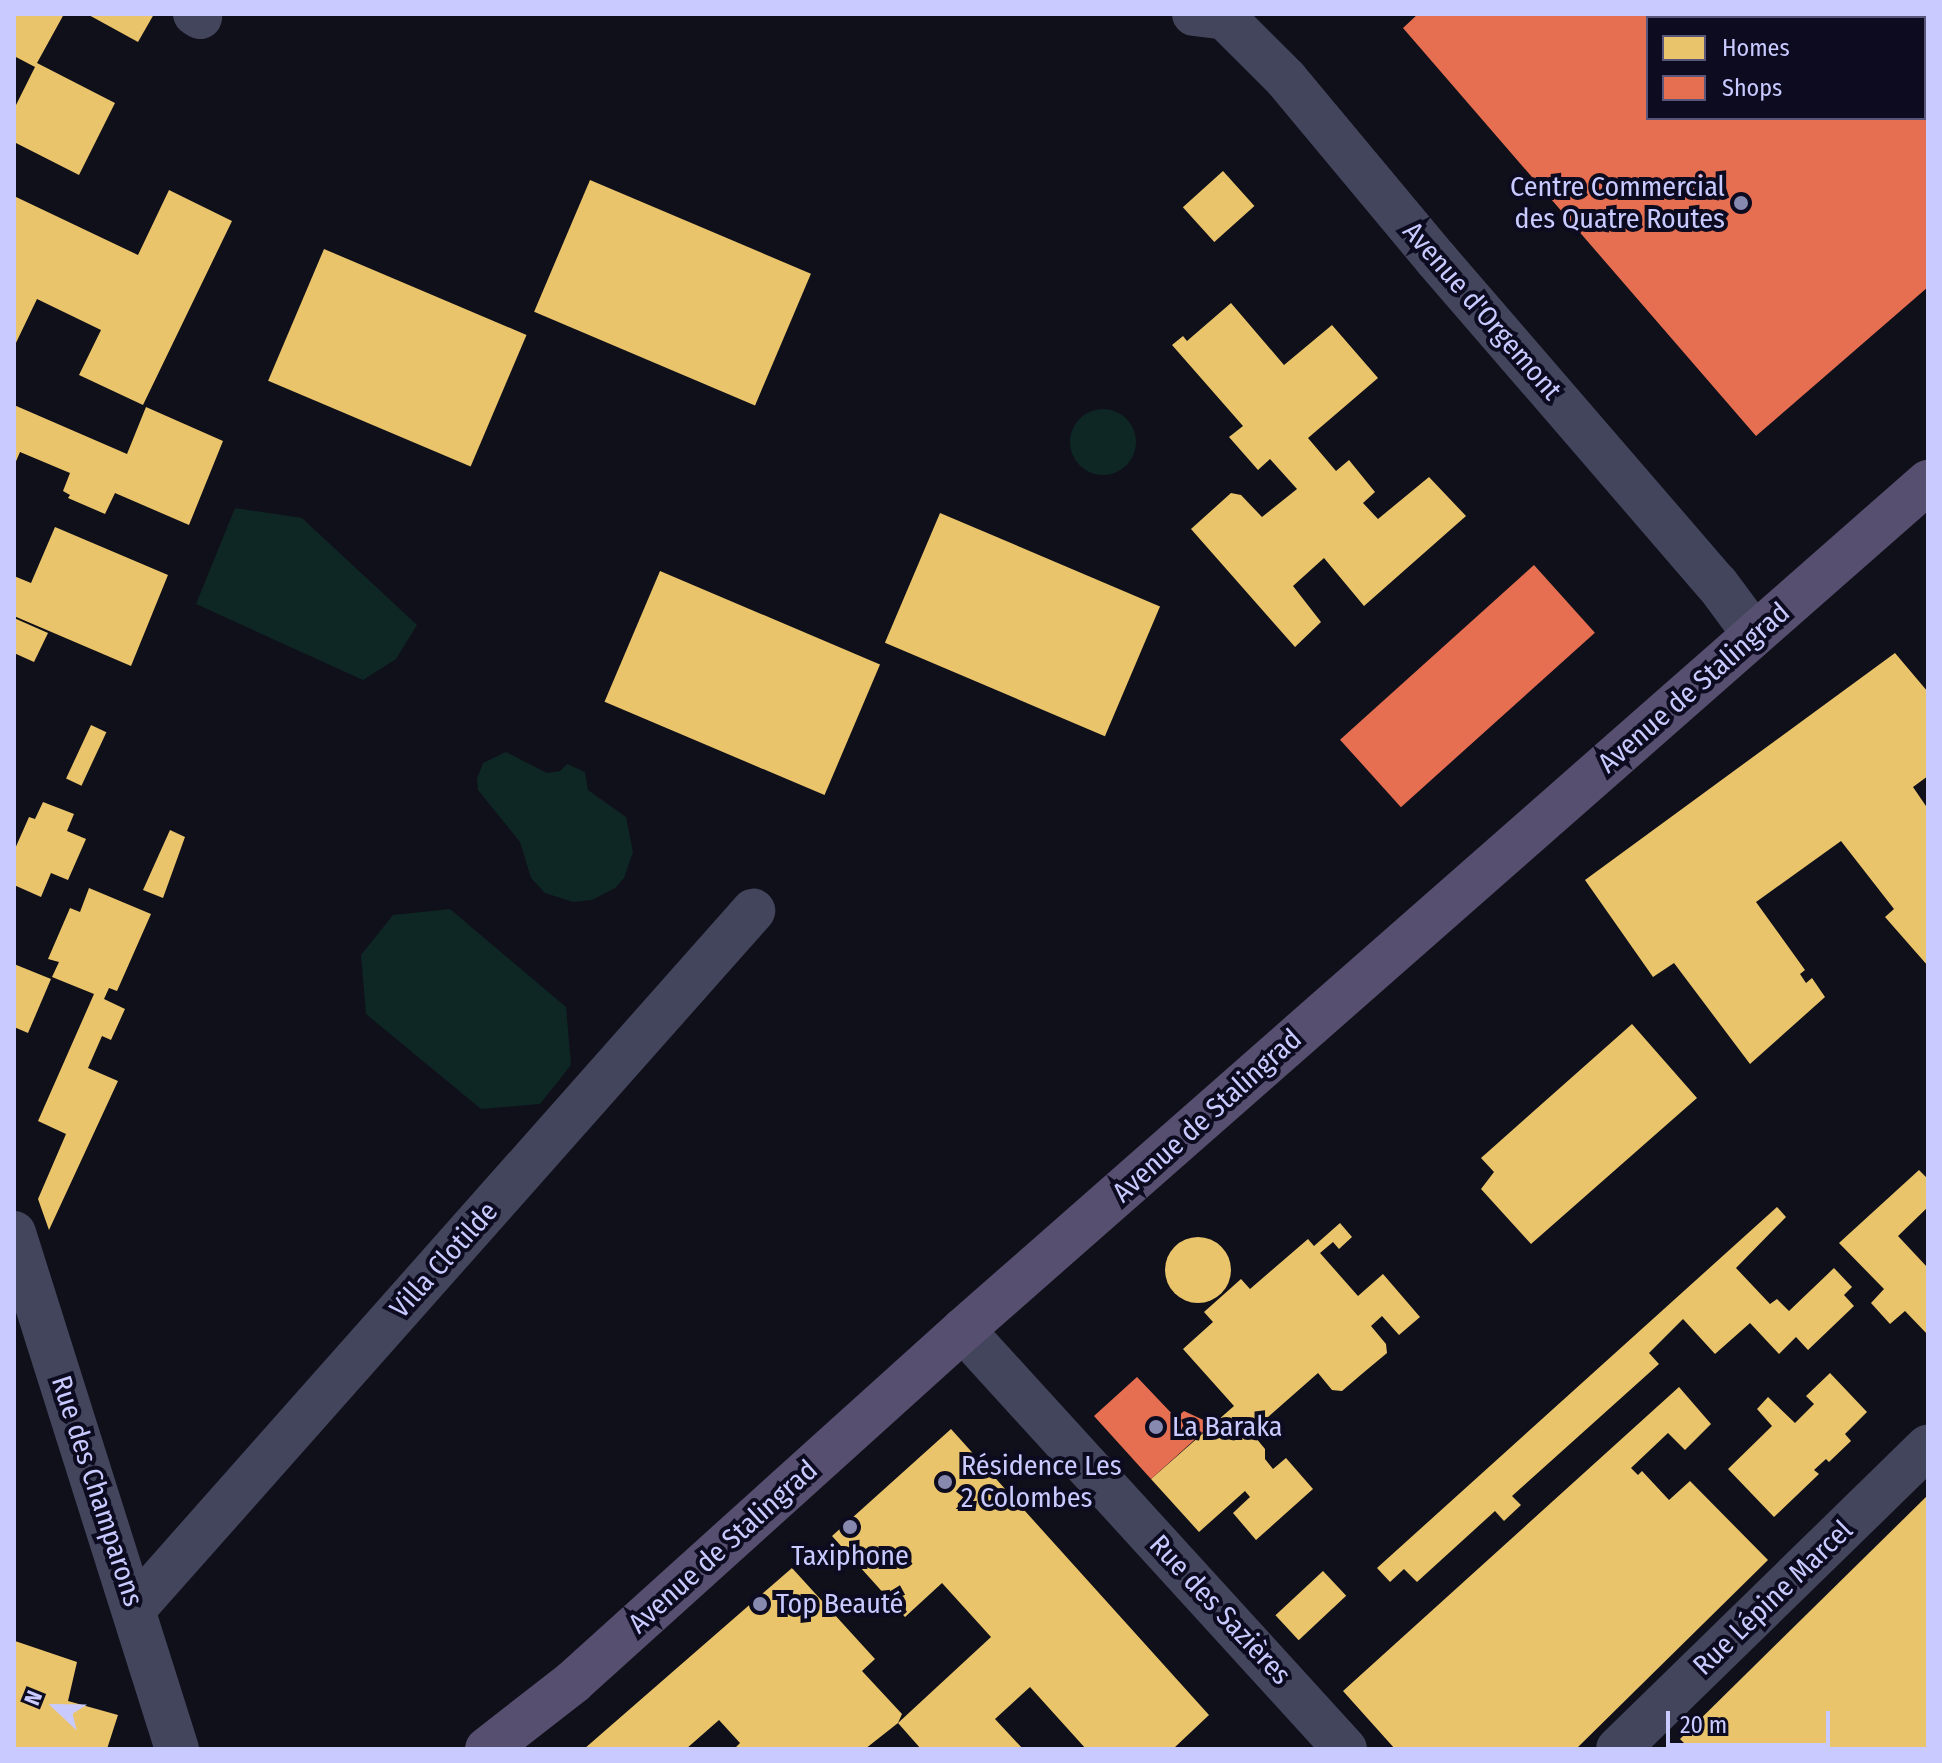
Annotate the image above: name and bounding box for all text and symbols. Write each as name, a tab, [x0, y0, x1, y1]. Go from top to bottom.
legend	[1646, 16, 1926, 120]
text: Homes	[1722, 34, 1790, 62]
text: Shops	[1722, 74, 1782, 102]
place label: Centre Commercial des Quatre Routes	[1510, 170, 1725, 236]
marker: Centre Commercial des Quatre Routes	[1732, 194, 1750, 212]
street label: Avenue d'Orgemont	[1395, 215, 1569, 407]
street label: Avenue de Stalingrad	[1591, 596, 1797, 780]
street label: Avenue de Stalingrad	[1106, 1022, 1308, 1210]
street label: Villa Clotilde	[383, 1195, 505, 1325]
street label: Rue des Champarons	[44, 1371, 150, 1611]
place label: La Baraka	[1172, 1410, 1283, 1444]
marker: La Baraka	[1147, 1418, 1165, 1436]
place label: Résidence Les 2 Colombes	[961, 1449, 1122, 1515]
street label: Avenue de Stalingrad	[622, 1453, 824, 1641]
marker: Résidence Les 2 Colombes	[936, 1473, 954, 1491]
street label: Rue Lépine Marcel	[1686, 1514, 1860, 1682]
marker: Taxiphone	[841, 1518, 859, 1536]
street label: Rue des Sazières	[1142, 1528, 1298, 1692]
place label: Taxiphone	[791, 1539, 909, 1573]
place label: Top Beauté	[776, 1587, 903, 1621]
marker: Top Beauté	[751, 1595, 769, 1613]
north arrow	[16, 1667, 96, 1747]
text: N	[18, 1687, 48, 1709]
scale bar	[1670, 1695, 1834, 1745]
text: 20 m	[1680, 1711, 1727, 1739]

